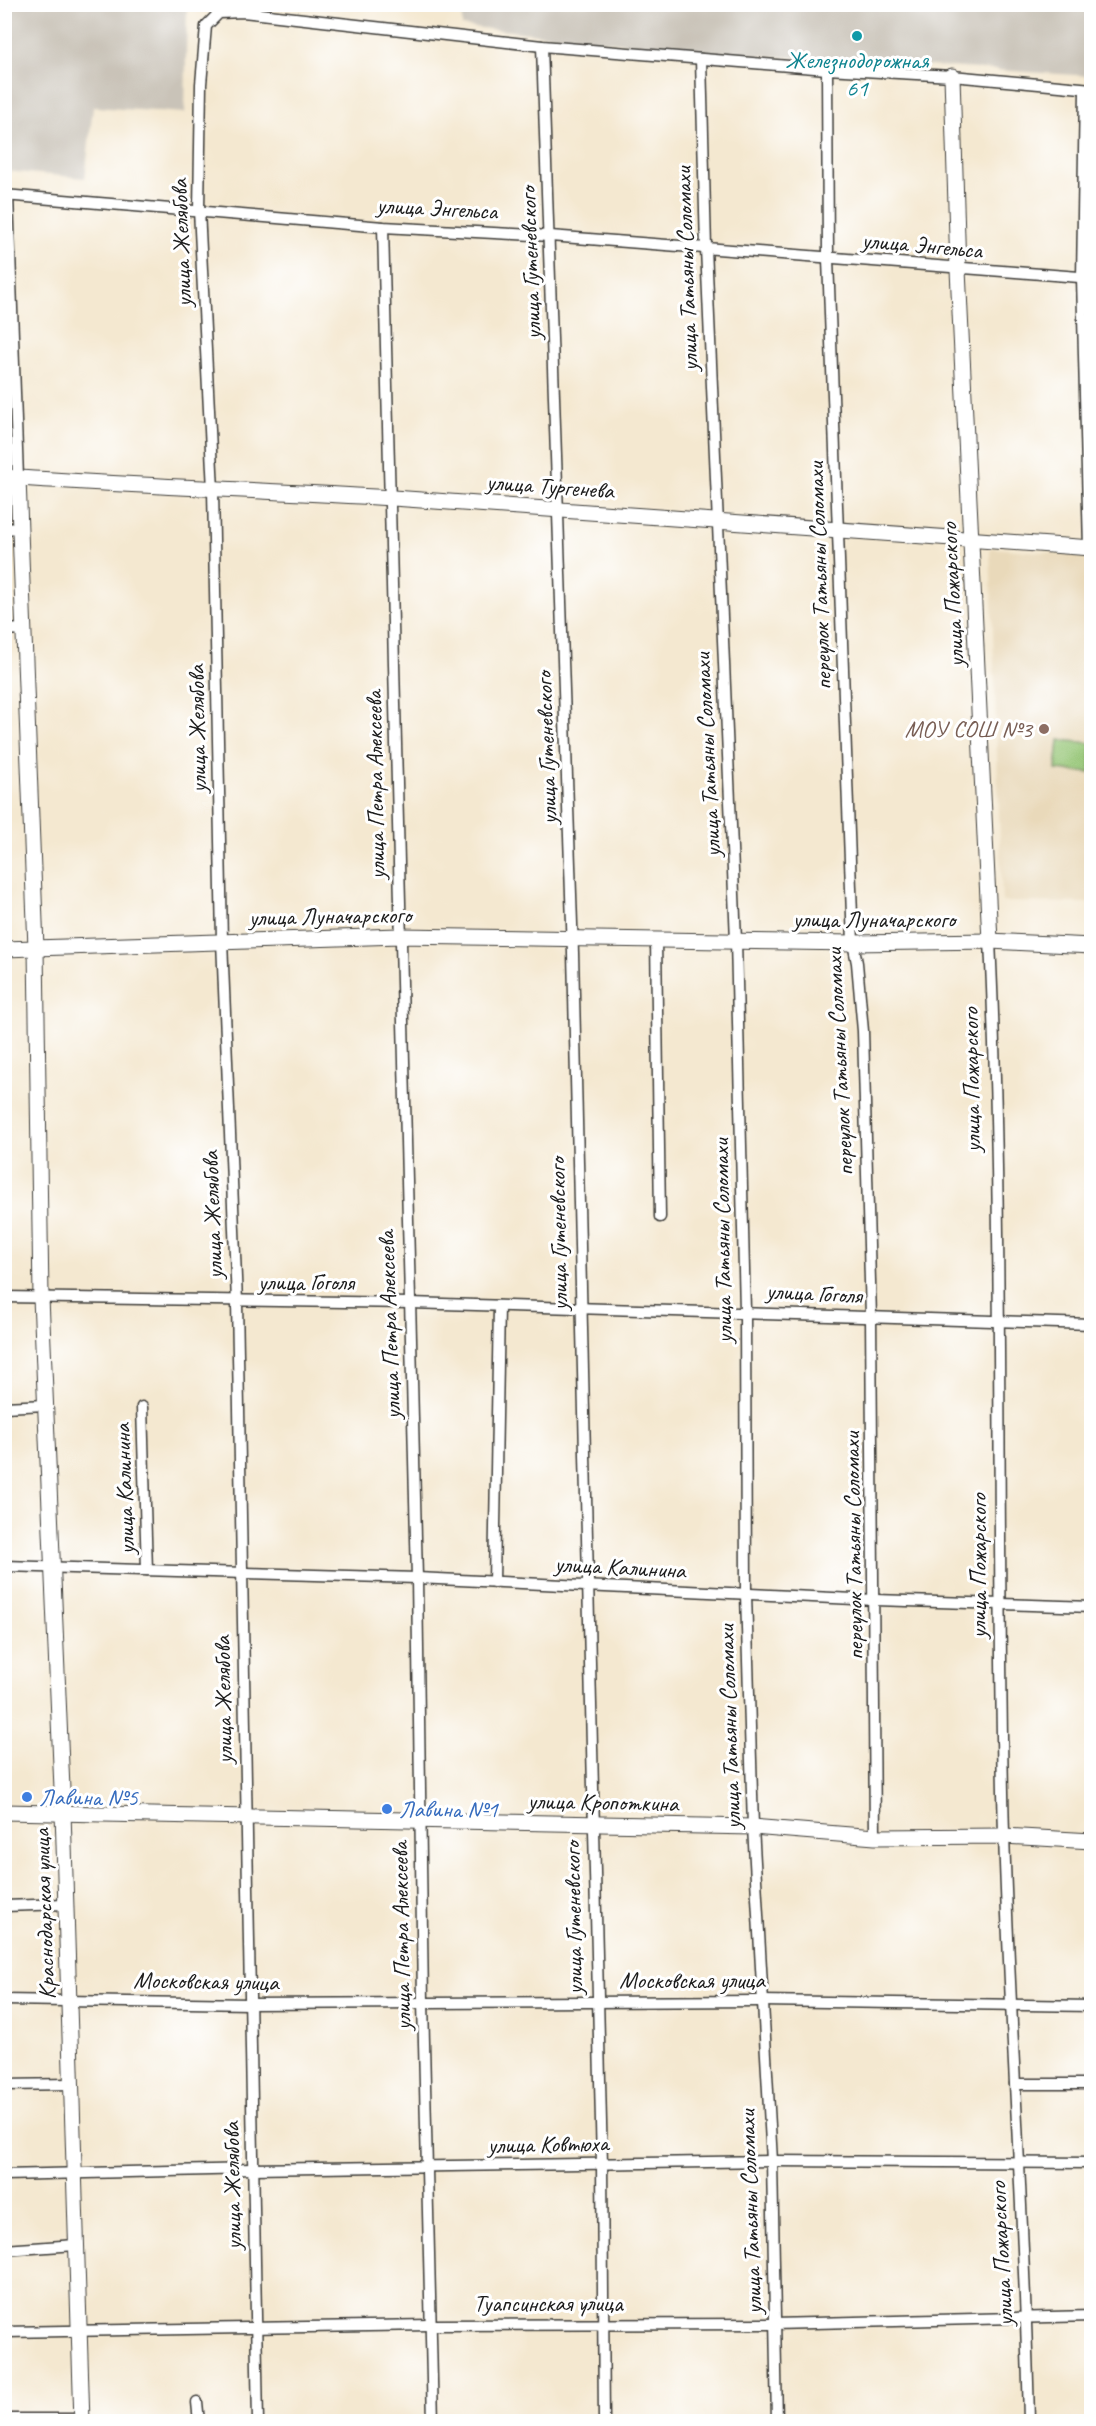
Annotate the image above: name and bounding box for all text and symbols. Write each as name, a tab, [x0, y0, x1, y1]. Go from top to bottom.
marker: Железнодорожная 61	[850, 29, 864, 43]
place label: Железнодорожная 61	[785, 45, 930, 103]
street label: улица Татьяны Соломахи	[667, 164, 705, 374]
street label: улица Желябова	[164, 177, 198, 309]
street label: улица Гутеневского	[512, 183, 548, 342]
street label: улица Энгельса	[374, 190, 499, 226]
street label: улица Энгельса	[859, 225, 985, 265]
street label: переулок Татьяны Соломахи	[800, 459, 838, 691]
street label: улица Тургенева	[483, 466, 616, 506]
street label: улица Пожарского	[933, 520, 971, 670]
street label: улица Татьяны Соломахи	[687, 650, 727, 860]
street label: улица Желябова	[181, 663, 213, 795]
street label: улица Гутеневского	[528, 668, 564, 827]
street label: улица Петра Алексеева	[358, 688, 392, 882]
place label: МОУ СОШ №3	[905, 714, 1034, 744]
marker: МОУ СОШ №3	[1037, 722, 1051, 736]
street label: улица Луначарского	[247, 900, 414, 932]
street label: улица Луначарского	[791, 904, 958, 934]
street label: переулок Татьяны Соломахи	[818, 945, 860, 1177]
street label: улица Пожарского	[955, 1006, 987, 1155]
street label: улица Татьяны Соломахи	[705, 1136, 739, 1346]
street label: улица Желябова	[195, 1149, 229, 1281]
street label: улица Гутеневского	[542, 1155, 574, 1313]
street label: улица Петра Алексеева	[371, 1228, 407, 1422]
street label: улица Гоголя	[256, 1267, 356, 1297]
street label: улица Гоголя	[763, 1275, 864, 1311]
street label: улица Калинина	[107, 1421, 141, 1557]
street label: переулок Татьяны Соломахи	[836, 1429, 870, 1660]
street label: улица Пожарского	[963, 1492, 993, 1640]
street label: улица Калинина	[552, 1548, 688, 1585]
street label: улица Татьяны Соломахи	[710, 1622, 748, 1832]
street label: улица Желябова	[207, 1634, 239, 1766]
place label: Лавина №5	[39, 1782, 139, 1812]
street label: улица Кропоткина	[525, 1786, 680, 1818]
marker: Лавина №5	[20, 1790, 34, 1804]
place label: Лавина №1	[399, 1794, 499, 1824]
marker: Лавина №1	[380, 1802, 394, 1816]
street label: Краснодарская улица	[26, 1827, 62, 2000]
street label: улица Петра Алексеева	[384, 1839, 418, 2033]
street label: улица Гутеневского	[557, 1839, 589, 1997]
street label: Московская улица	[133, 1965, 280, 1997]
street label: Московская улица	[619, 1965, 766, 1995]
street label: улица Татьяны Соломахи	[731, 2107, 769, 2317]
street label: улица Желябова	[216, 2120, 248, 2252]
street label: улица Ковтюха	[485, 2128, 611, 2160]
street label: улица Пожарского	[982, 2179, 1020, 2329]
street label: Туапсинская улица	[473, 2288, 624, 2318]

